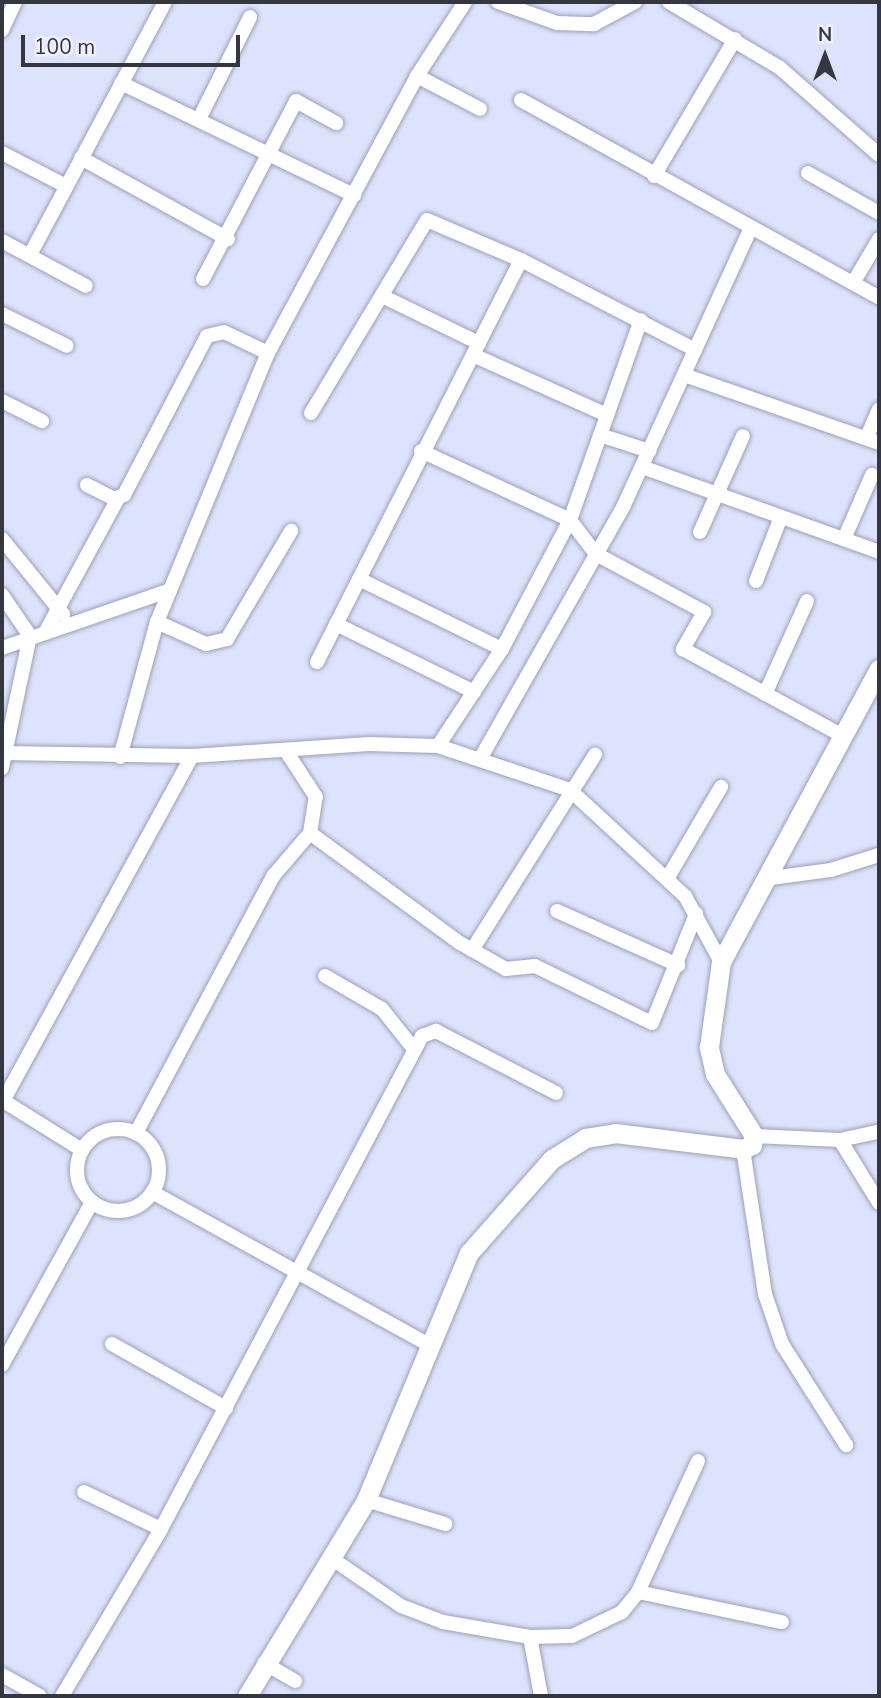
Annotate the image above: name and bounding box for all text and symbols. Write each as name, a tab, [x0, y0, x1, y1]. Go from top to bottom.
scale bar	[24, 21, 243, 65]
north arrow	[790, 21, 860, 91]
text: N	[818, 22, 832, 48]
text: 100 m	[34, 33, 95, 61]

